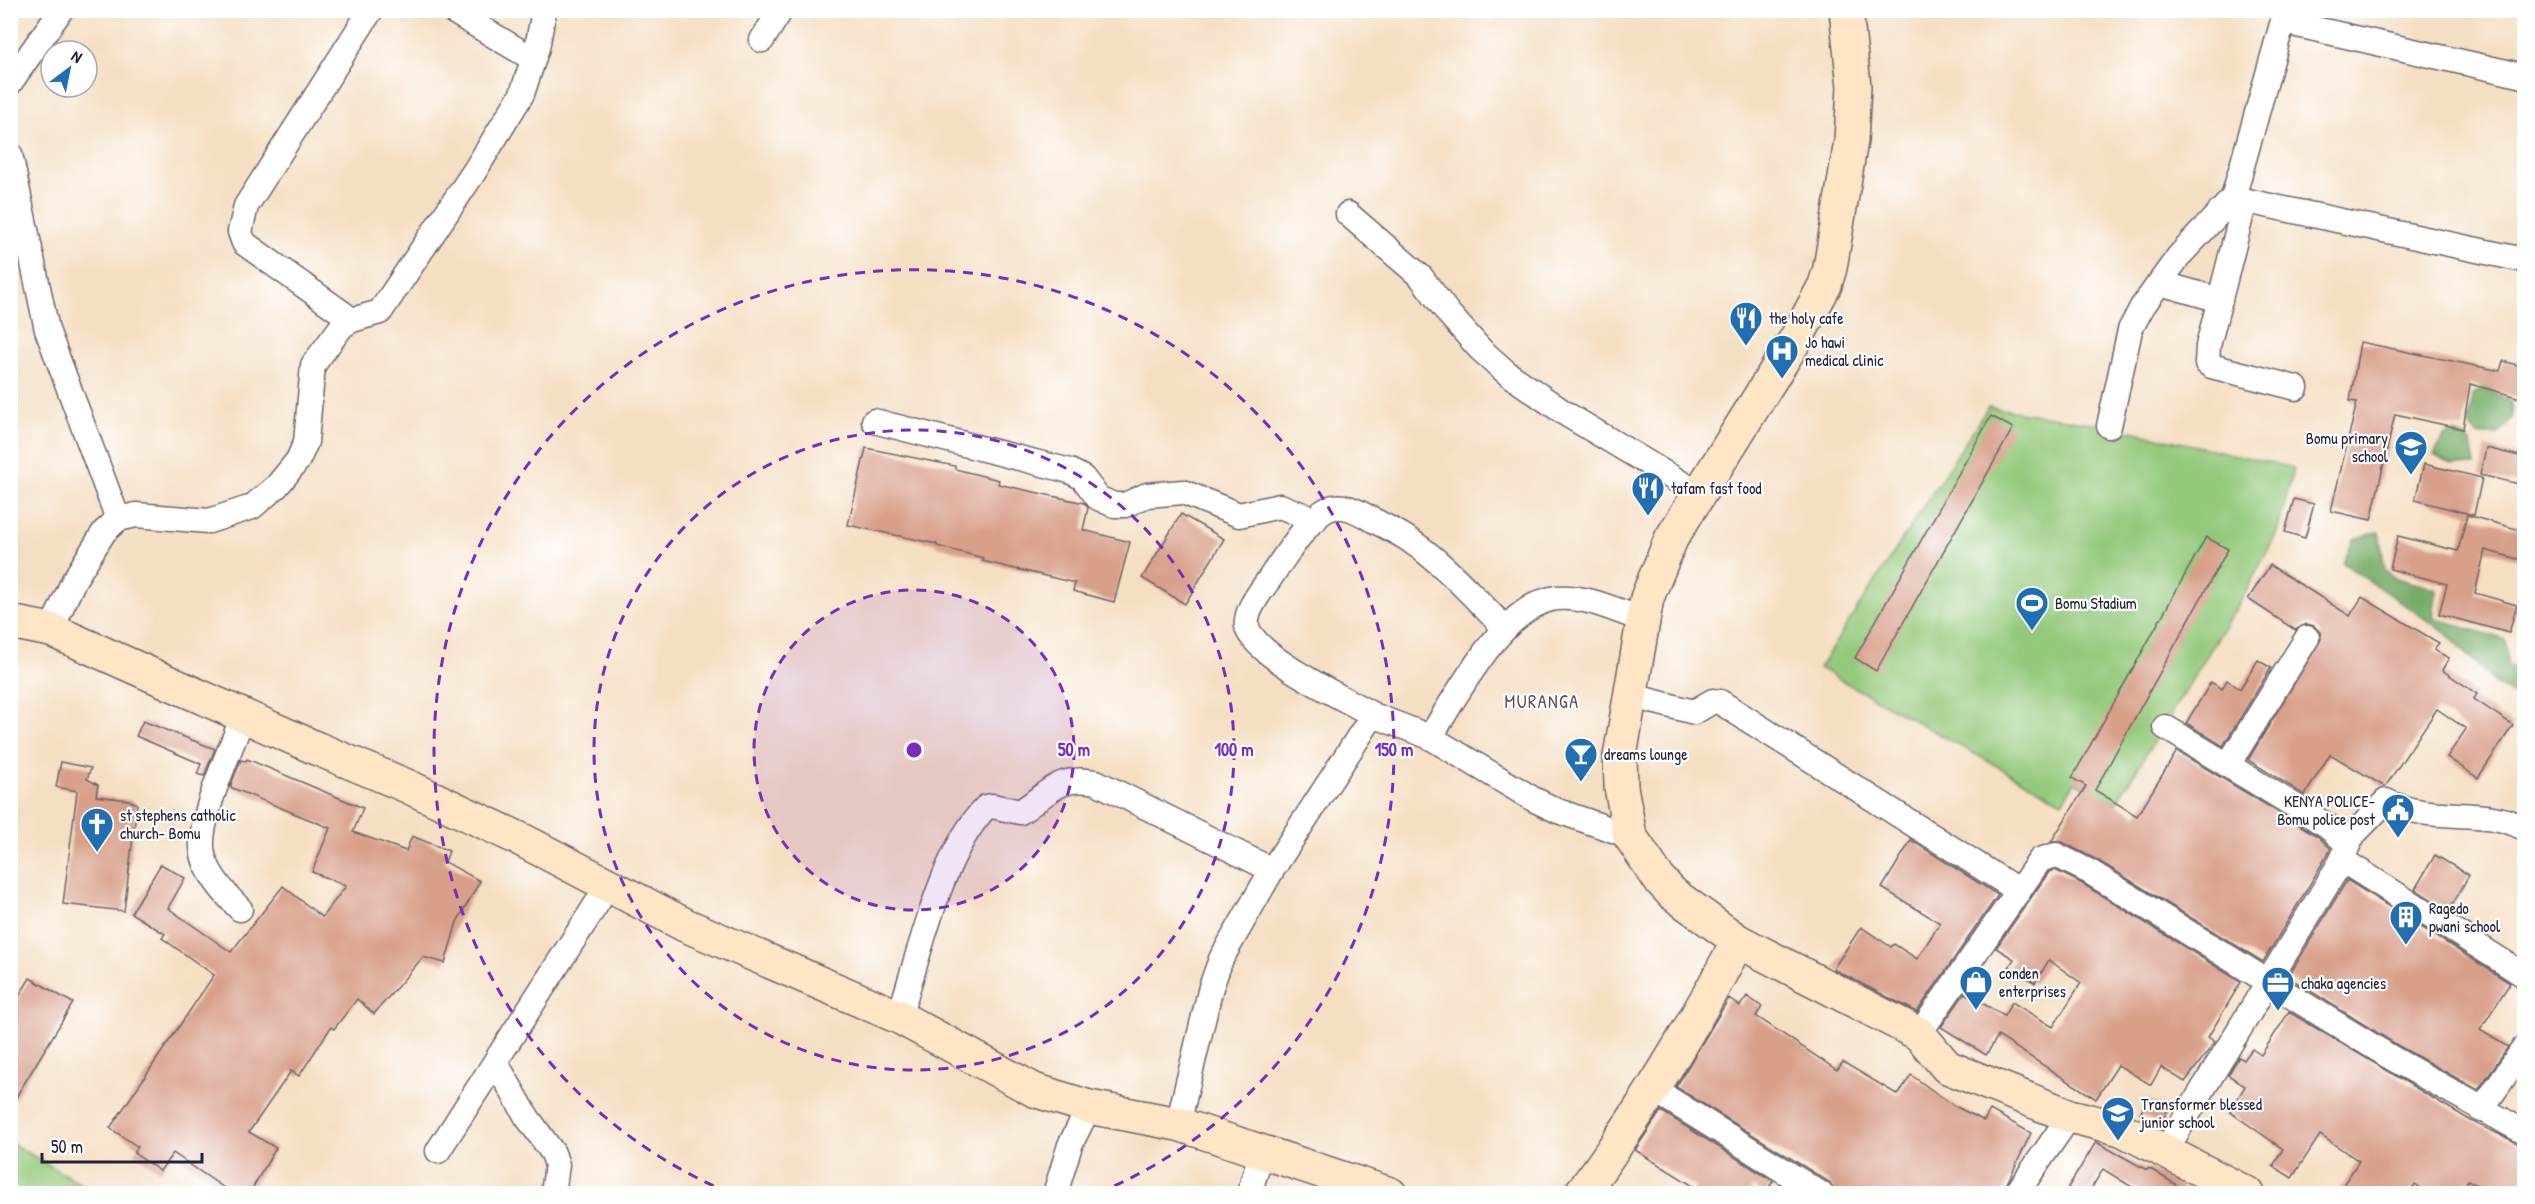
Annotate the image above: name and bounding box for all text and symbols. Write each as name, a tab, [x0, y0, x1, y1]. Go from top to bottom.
north arrow	[39, 39, 99, 99]
text: N	[68, 45, 87, 68]
restaurant icon: the holy cafe	[1728, 300, 1764, 347]
place label: the holy cafe	[1769, 307, 1844, 329]
place label: Jo hawi medical clinic	[1805, 331, 1884, 371]
hospital icon: Jo hawi medical clinic	[1764, 333, 1800, 380]
place label: Bomu primary school	[2306, 427, 2389, 467]
school or university icon: Bomu primary school	[2393, 429, 2429, 476]
restaurant icon: tafam fast food	[1630, 470, 1666, 517]
place label: tafam fast food	[1671, 477, 1762, 499]
sports icon: Bomu Stadium	[2014, 585, 2050, 632]
place label: Bomu Stadium	[2055, 592, 2137, 614]
district label: MURANGA	[1504, 689, 1580, 714]
bar icon: dreams lounge	[1563, 736, 1599, 783]
text: 50 m	[1058, 737, 1090, 762]
text: 100 m	[1214, 737, 1254, 762]
text: 150 m	[1375, 737, 1413, 762]
centre of rings	[904, 740, 924, 760]
place label: dreams lounge	[1604, 743, 1688, 765]
place label: KENYA POLICE- Bomu police post	[2277, 790, 2375, 830]
public building icon: KENYA POLICE- Bomu police post	[2380, 792, 2416, 839]
place label: st stephens catholic church- Bomu	[120, 804, 236, 844]
church icon: st stephens catholic church- Bomu	[79, 806, 115, 853]
place label: Ragedo pwani school	[2429, 897, 2501, 937]
building icon: Ragedo pwani school	[2388, 899, 2424, 946]
place label: conden enterprises	[1999, 962, 2066, 1002]
shop icon: conden enterprises	[1958, 964, 1994, 1011]
office icon: chaka agencies	[2260, 965, 2296, 1012]
place label: chaka agencies	[2301, 972, 2386, 994]
place label: Transformer blessed junior school	[2139, 1093, 2262, 1133]
school or university icon: Transformer blessed junior school	[2100, 1095, 2136, 1142]
scale bar	[42, 1126, 202, 1164]
text: 50 m	[51, 1134, 83, 1159]

